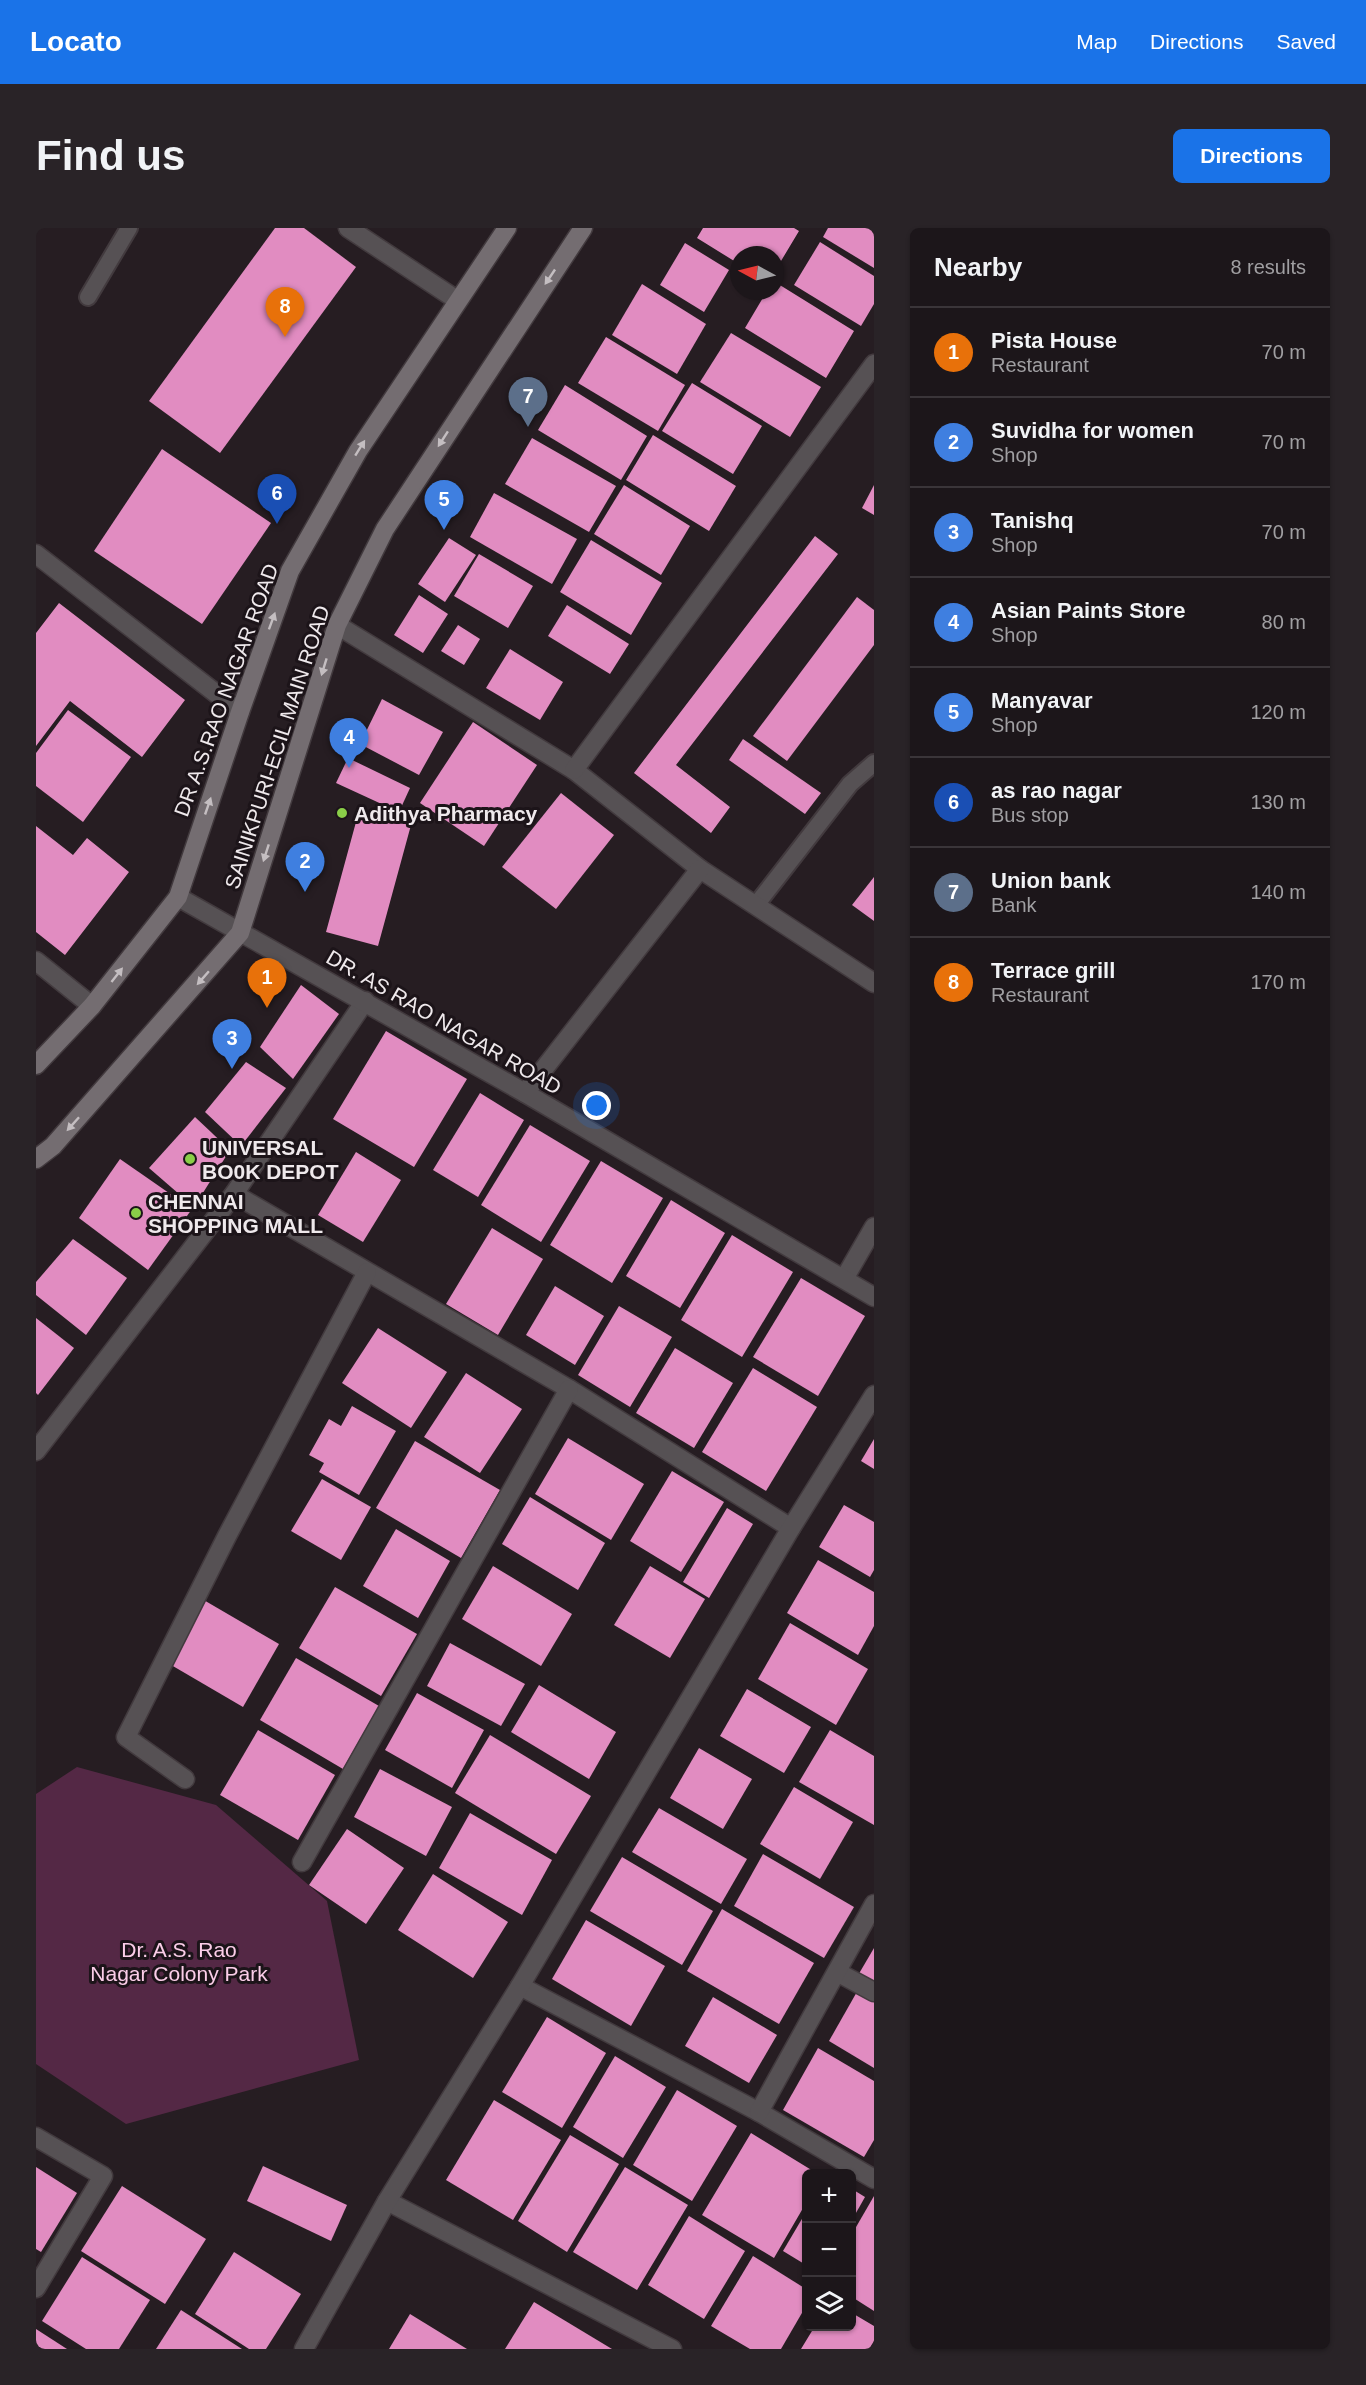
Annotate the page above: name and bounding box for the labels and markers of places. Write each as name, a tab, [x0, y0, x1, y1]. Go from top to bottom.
pin: 8	[266, 288, 304, 337]
pin: 7	[508, 378, 548, 427]
pin: 6	[258, 474, 296, 524]
pin: 5	[424, 480, 464, 530]
pin: 4	[330, 718, 368, 768]
place label: Adithya Pharmacy	[354, 802, 538, 825]
marker: Adithya Pharmacy	[335, 806, 349, 820]
pin: 2	[286, 842, 324, 892]
pin: 1	[248, 958, 286, 1008]
pin: 3	[212, 1020, 252, 1069]
place label: UNIVERSAL BO0K DEPOT	[202, 1136, 339, 1183]
marker: UNIVERSAL BO0K DEPOT	[183, 1152, 197, 1166]
place label: CHENNAI SHOPPING MALL	[148, 1190, 323, 1237]
marker: CHENNAI SHOPPING MALL	[129, 1206, 143, 1220]

